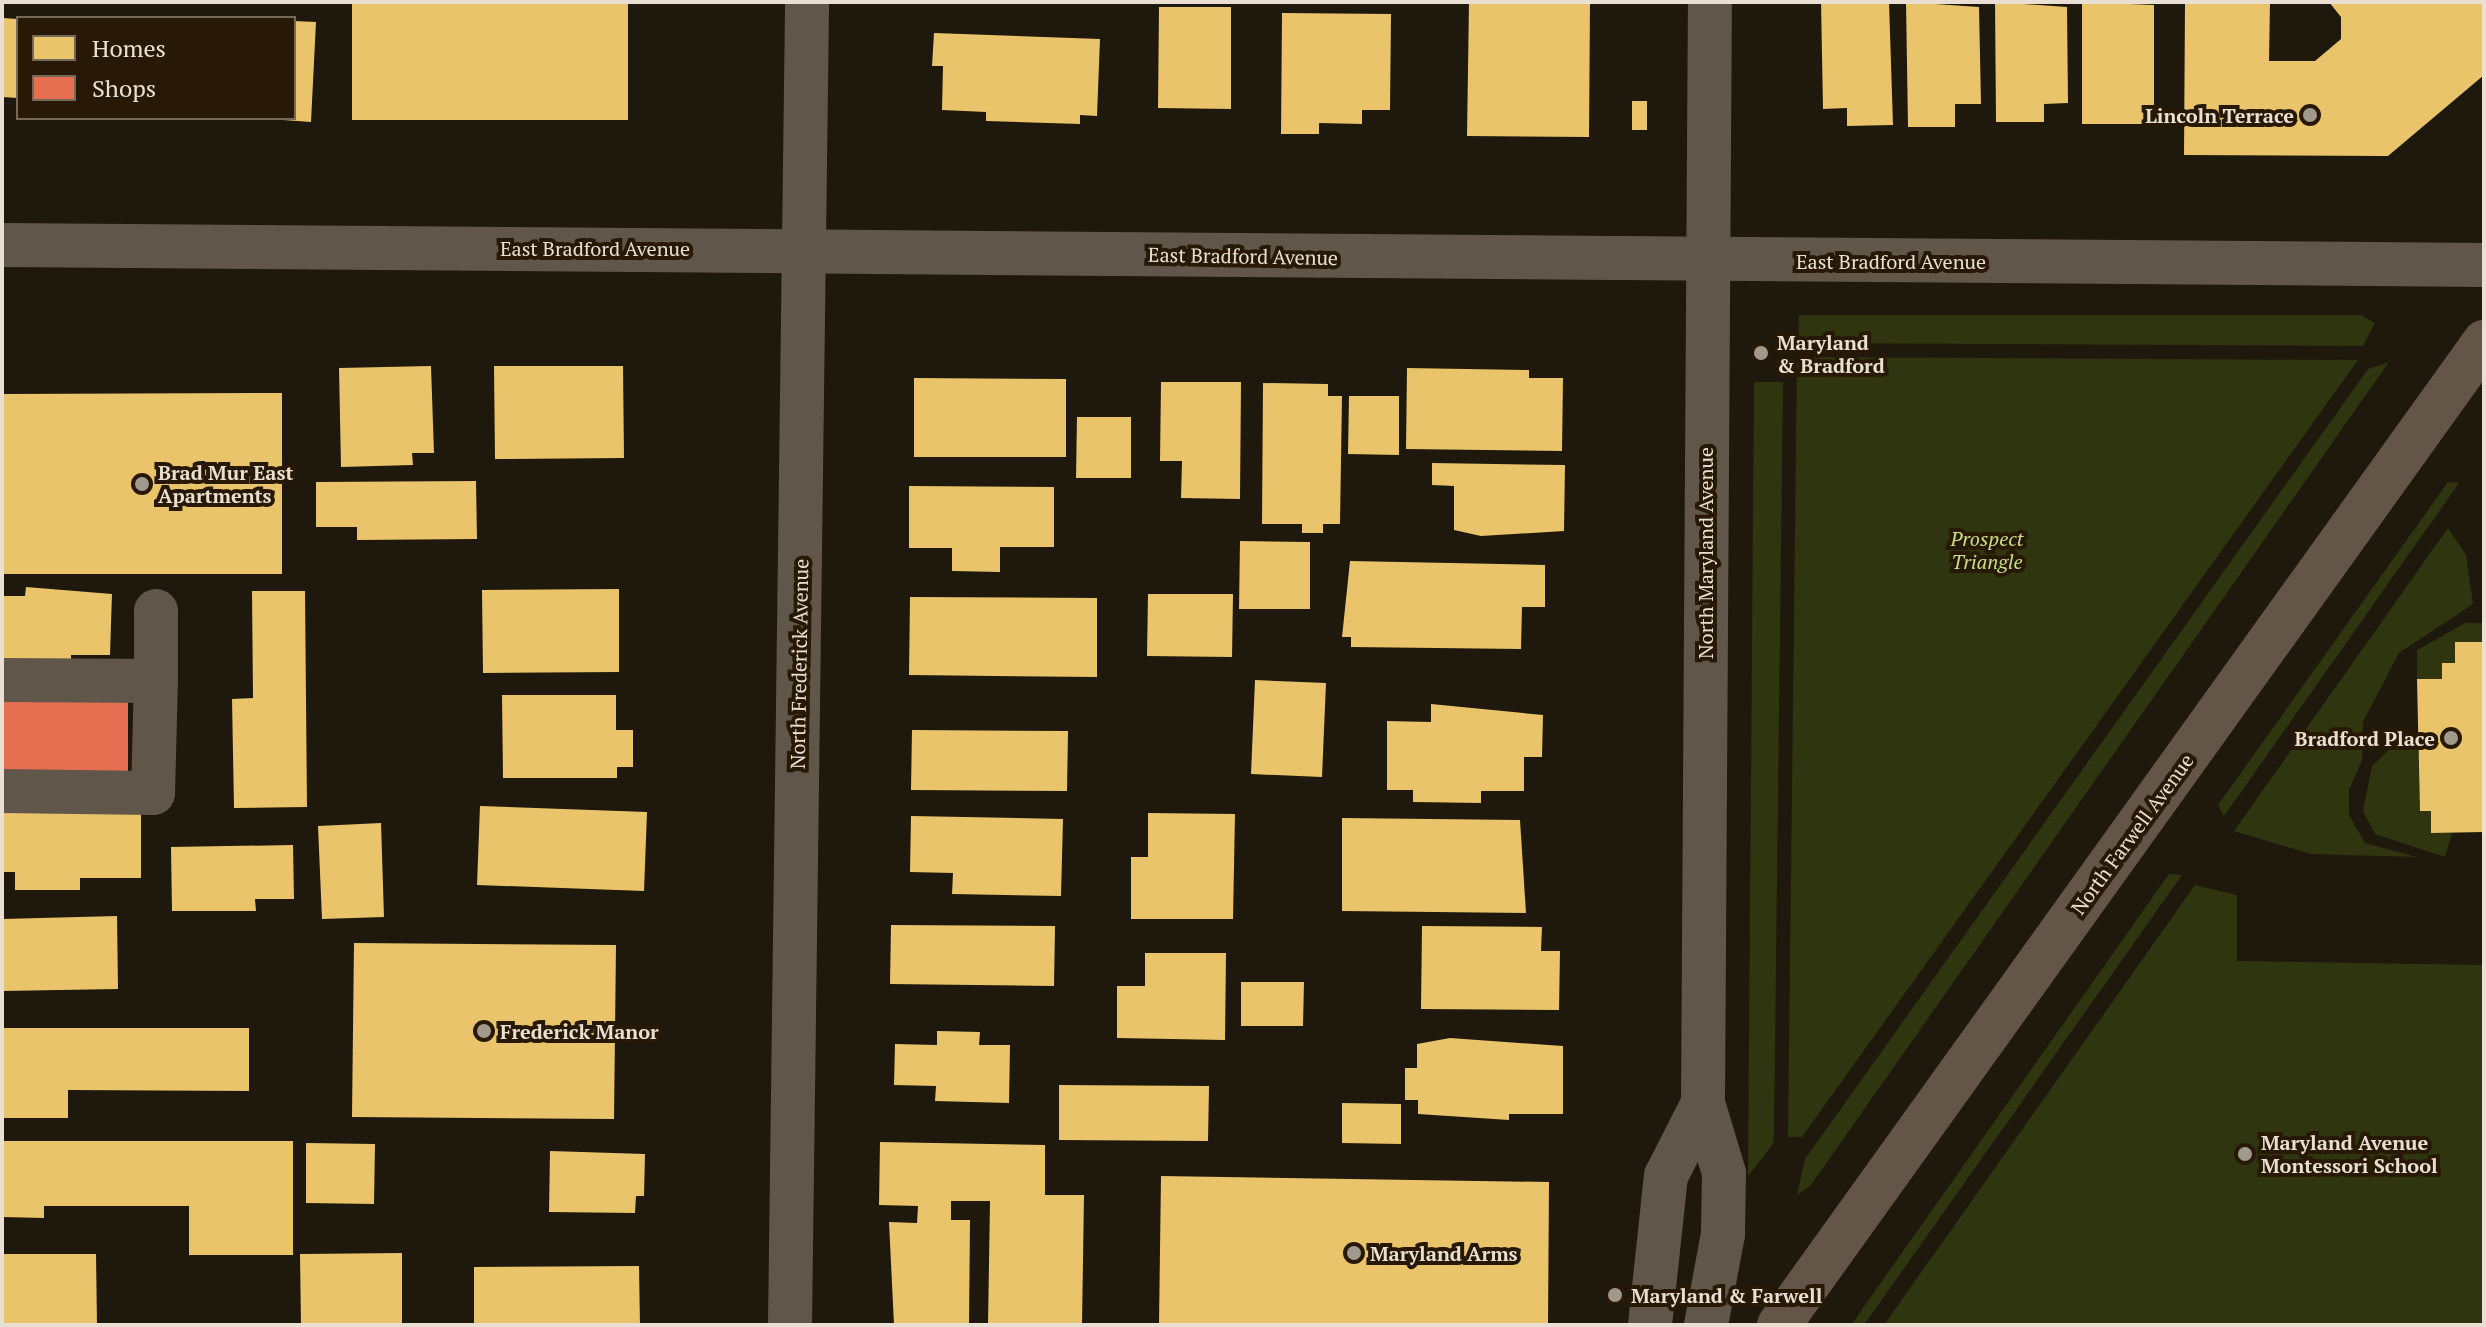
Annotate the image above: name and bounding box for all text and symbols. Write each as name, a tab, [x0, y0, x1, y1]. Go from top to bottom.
legend	[16, 16, 296, 120]
text: Homes	[92, 32, 166, 64]
text: Shops	[92, 72, 156, 104]
place label: Lincoln Terrace	[2145, 103, 2294, 127]
marker: Lincoln Terrace	[2301, 106, 2319, 124]
street label: East Bradford Avenue	[500, 236, 690, 260]
street label: East Bradford Avenue	[1148, 242, 1338, 270]
street label: East Bradford Avenue	[1796, 249, 1986, 273]
place label: Maryland & Bradford	[1777, 330, 1885, 377]
marker: Maryland & Bradford	[1752, 344, 1770, 362]
street label: North Maryland Avenue	[1693, 447, 1717, 659]
place label: Brad Mur East Apartments	[158, 460, 293, 507]
marker: Brad Mur East Apartments	[133, 475, 151, 493]
park label: Prospect Triangle	[1950, 526, 2024, 573]
street label: North Frederick Avenue	[785, 558, 813, 770]
place label: Bradford Place	[2295, 726, 2435, 750]
marker: Bradford Place	[2442, 729, 2460, 747]
street label: North Farwell Avenue	[2066, 749, 2198, 919]
place label: Frederick Manor	[500, 1019, 659, 1043]
marker: Frederick Manor	[475, 1022, 493, 1040]
place label: Maryland Avenue Montessori School	[2261, 1130, 2438, 1177]
marker: Maryland Avenue Montessori School	[2236, 1145, 2254, 1163]
place label: Maryland Arms	[1370, 1241, 1518, 1265]
marker: Maryland Arms	[1345, 1244, 1363, 1262]
place label: Maryland & Farwell	[1631, 1283, 1822, 1307]
marker: Maryland & Farwell	[1606, 1286, 1624, 1304]

